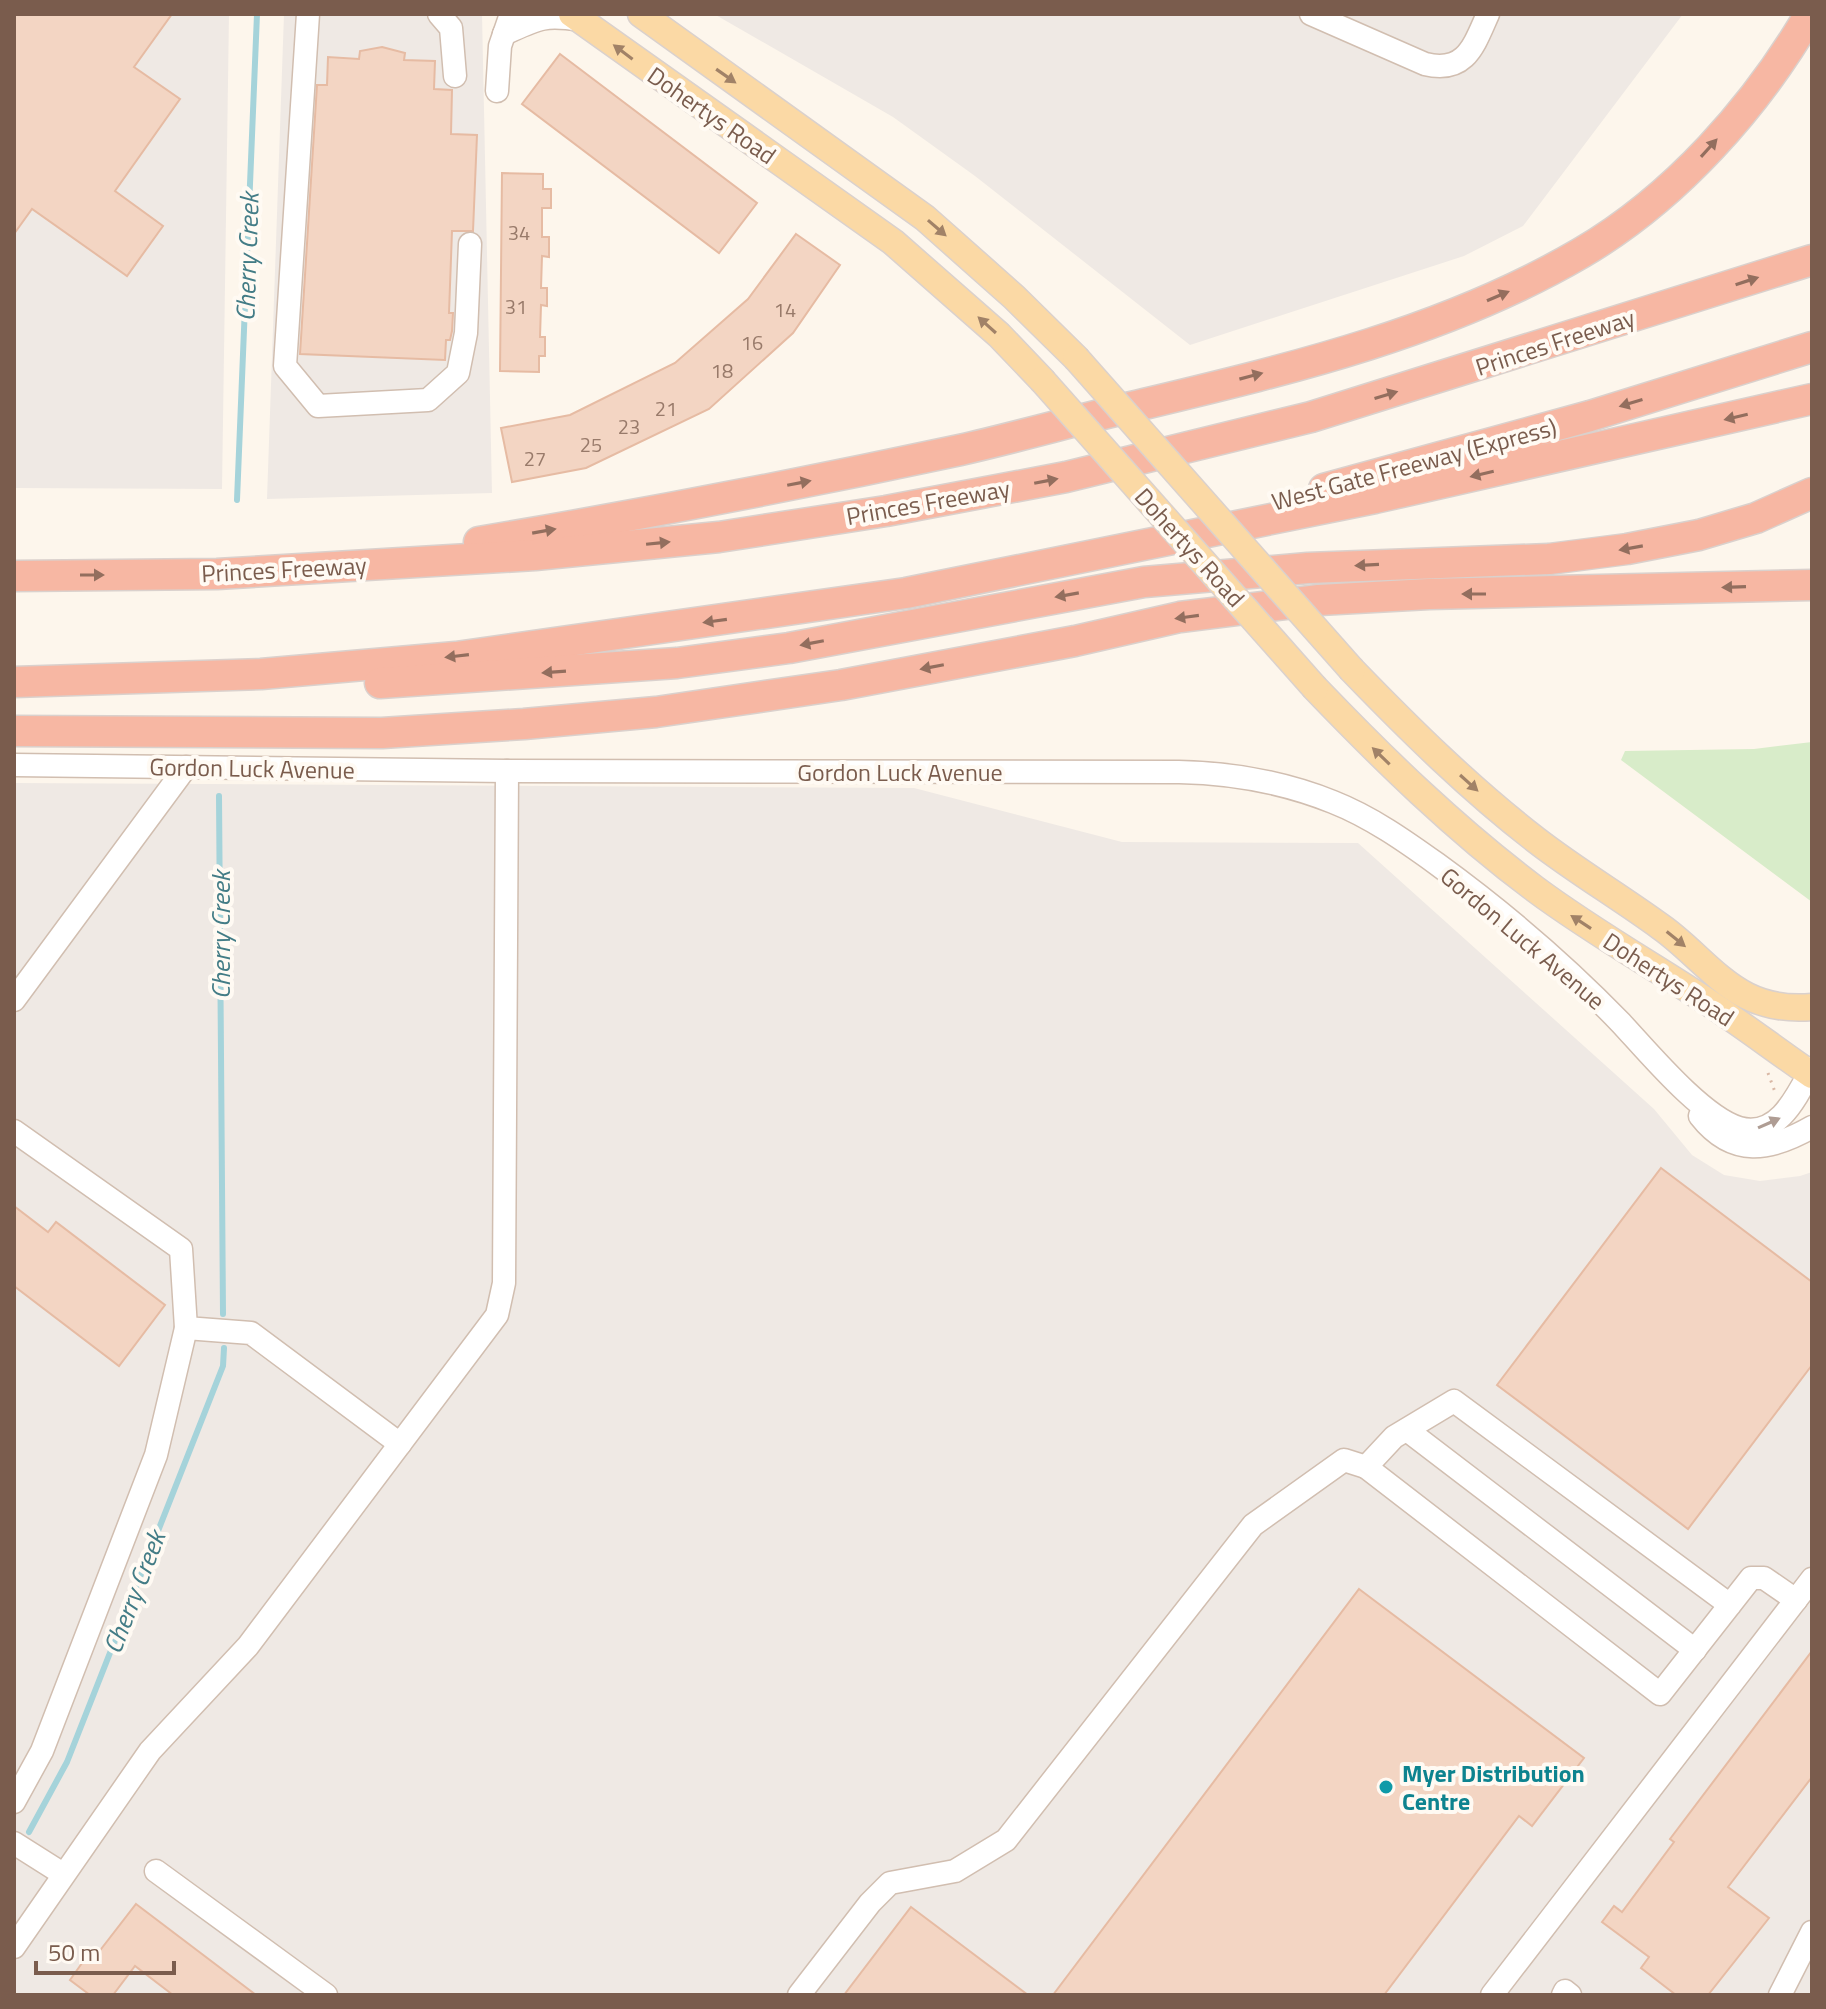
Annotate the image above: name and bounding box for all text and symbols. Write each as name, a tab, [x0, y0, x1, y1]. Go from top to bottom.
one-way arrow	[612, 45, 633, 60]
street label: Dohertys Road	[640, 57, 784, 173]
one-way arrow	[716, 68, 737, 83]
one-way arrow	[1700, 139, 1718, 158]
water label: Cherry Creek	[225, 189, 269, 322]
house number: 34	[508, 217, 530, 248]
one-way arrow	[928, 219, 947, 237]
one-way arrow	[1735, 274, 1759, 286]
one-way arrow	[1486, 290, 1509, 303]
house number: 31	[505, 291, 527, 322]
house number: 14	[774, 294, 796, 325]
street label: Princes Freeway	[1471, 299, 1640, 385]
one-way arrow	[978, 316, 997, 334]
house number: 16	[741, 327, 763, 358]
house number: 18	[711, 355, 733, 386]
one-way arrow	[1238, 370, 1263, 382]
one-way arrow	[1374, 388, 1398, 401]
house number: 21	[655, 393, 677, 424]
one-way arrow	[1618, 397, 1642, 410]
street label: West Gate Freeway (Express)	[1268, 409, 1560, 519]
house number: 23	[618, 411, 640, 442]
one-way arrow	[1723, 411, 1748, 423]
house number: 25	[580, 429, 602, 460]
house number: 27	[524, 443, 546, 474]
one-way arrow	[1470, 468, 1495, 481]
street label: Princes Freeway	[843, 470, 1013, 534]
one-way arrow	[1033, 474, 1058, 487]
one-way arrow	[787, 476, 812, 488]
street label: Dohertys Road	[1127, 479, 1253, 615]
one-way arrow	[532, 524, 557, 536]
one-way arrow	[646, 537, 671, 550]
one-way arrow	[1618, 543, 1643, 555]
street label: Princes Freeway	[200, 547, 368, 591]
one-way arrow	[1354, 559, 1379, 572]
one-way arrow	[80, 569, 105, 581]
one-way arrow	[1721, 581, 1746, 594]
one-way arrow	[1461, 588, 1486, 600]
one-way arrow	[1055, 589, 1080, 601]
one-way arrow	[1174, 611, 1199, 623]
one-way arrow	[702, 615, 727, 628]
one-way arrow	[799, 638, 824, 650]
one-way arrow	[444, 650, 469, 663]
one-way arrow	[920, 662, 945, 674]
one-way arrow	[541, 666, 566, 679]
one-way arrow	[1372, 747, 1391, 766]
street label: Gordon Luck Avenue	[149, 748, 355, 788]
street label: Gordon Luck Avenue	[797, 754, 1003, 790]
one-way arrow	[1458, 774, 1478, 791]
street label: Gordon Luck Avenue	[1433, 858, 1613, 1018]
water label: Cherry Creek	[201, 867, 240, 999]
one-way arrow	[1571, 914, 1592, 929]
street label: Dohertys Road	[1596, 923, 1742, 1035]
one-way arrow	[1666, 930, 1686, 947]
one-way arrow	[1757, 1116, 1780, 1129]
water label: Cherry Creek	[93, 1522, 176, 1659]
place label: Myer Distribution Centre	[1402, 1755, 1585, 1819]
marker: Myer Distribution Centre	[1377, 1778, 1395, 1796]
scale bar	[36, 1925, 174, 1975]
text: 50 m	[48, 1934, 100, 1970]

